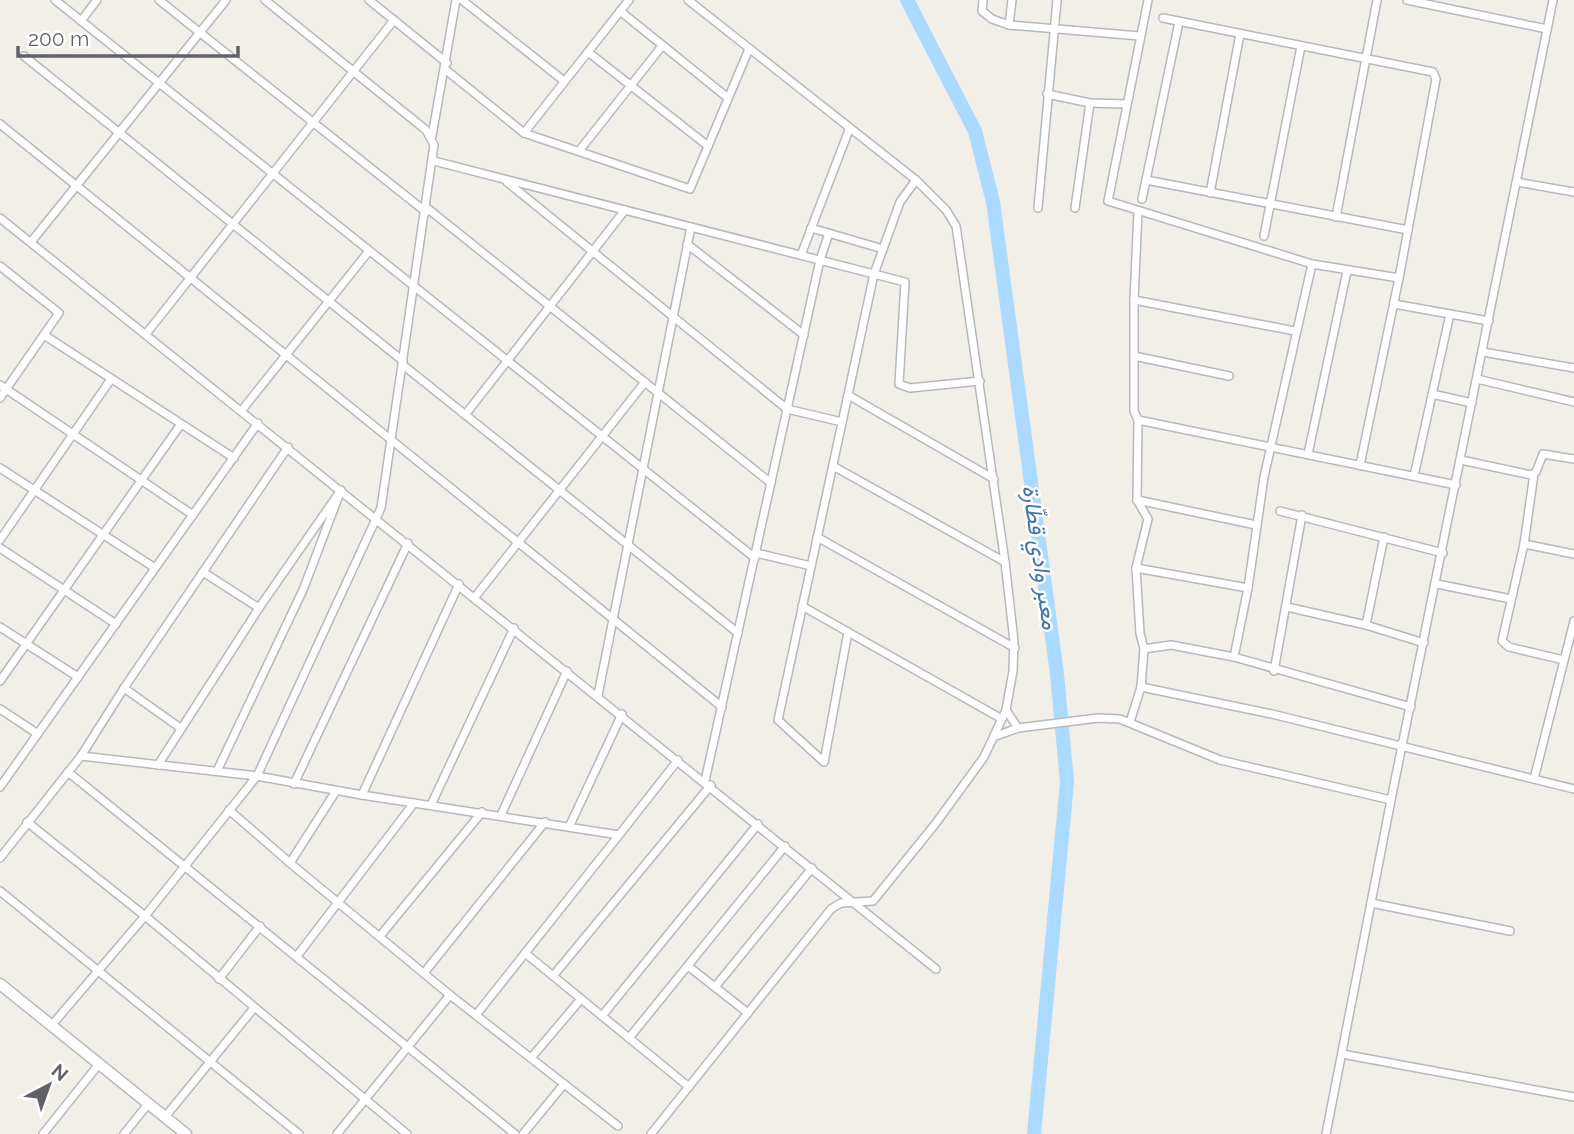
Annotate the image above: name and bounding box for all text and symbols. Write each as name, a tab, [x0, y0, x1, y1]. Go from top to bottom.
scale bar	[18, 14, 238, 58]
text: 200 m	[28, 26, 89, 51]
water label: معبر وادي قطّارة	[1012, 483, 1065, 632]
north arrow	[14, 1050, 84, 1120]
text: N	[47, 1059, 73, 1085]

